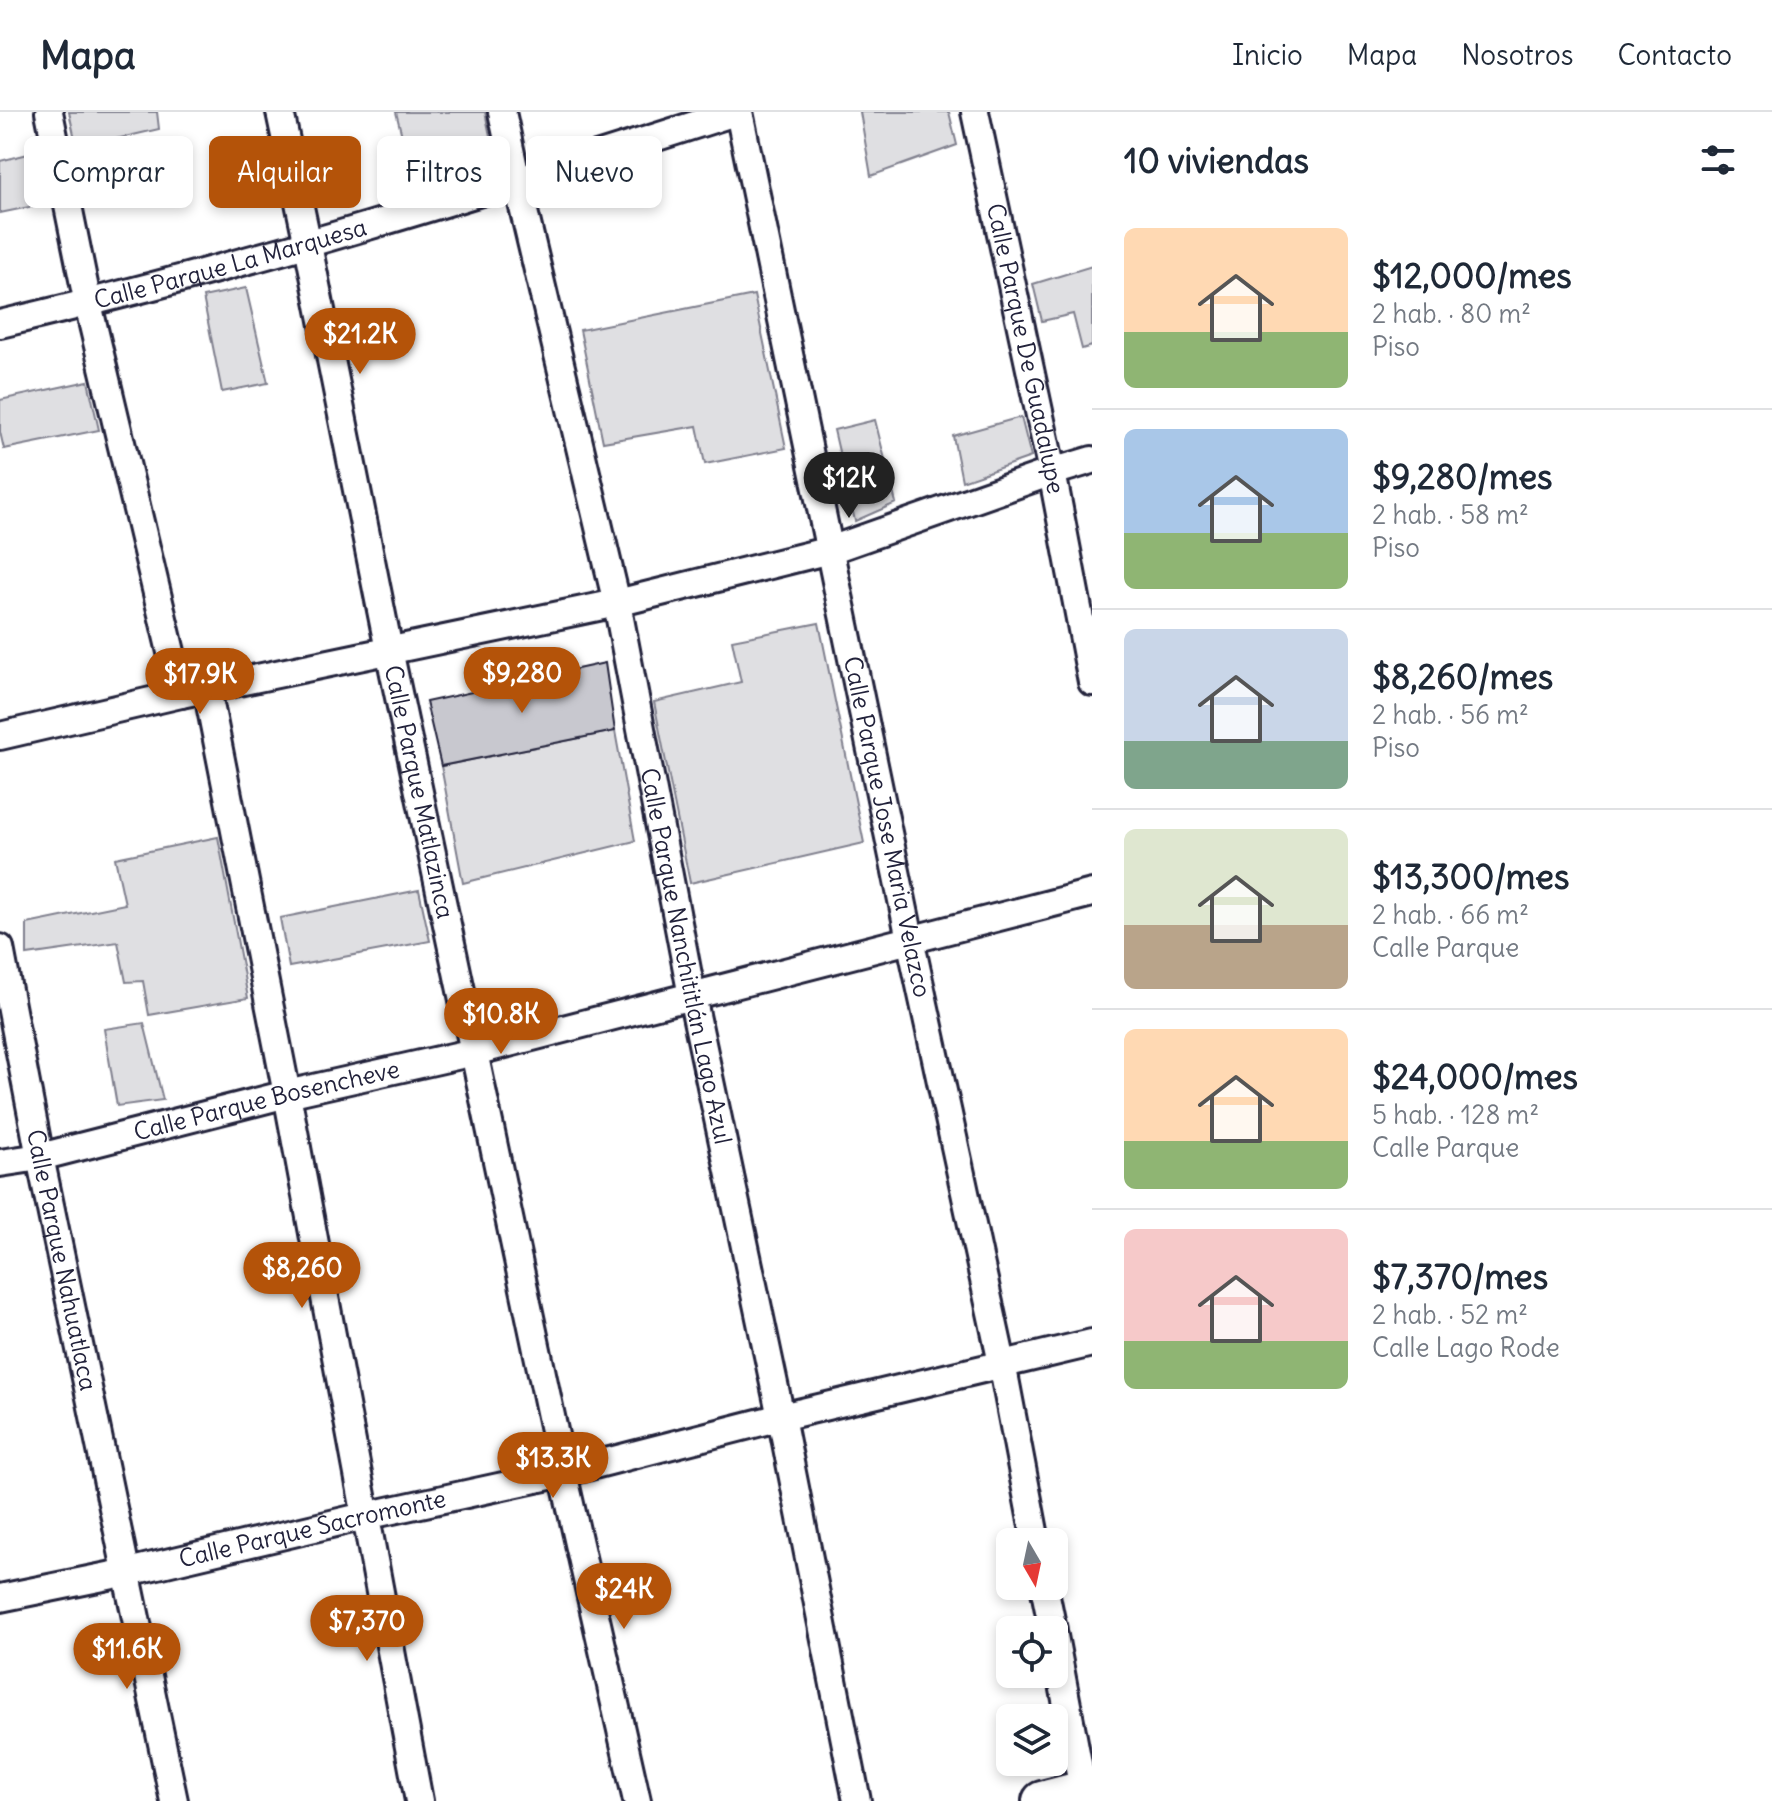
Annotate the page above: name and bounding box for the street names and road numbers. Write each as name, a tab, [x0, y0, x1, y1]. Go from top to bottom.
street label: Calle Parque De Guadalupe	[981, 200, 1072, 496]
street label: Calle Parque La Marquesa	[91, 211, 370, 315]
street label: Calle Parque Jose Maria Velazco	[838, 653, 938, 1000]
street label: Calle Parque Matlazinca	[379, 662, 461, 921]
street label: Calle Parque Nanchititlán Lago Azul	[635, 765, 739, 1147]
street label: Calle Parque Bosencheve	[130, 1053, 402, 1146]
street label: Calle Parque Nahuatlaca	[21, 1127, 104, 1393]
street label: Calle Parque Sacromonte	[176, 1483, 448, 1573]

